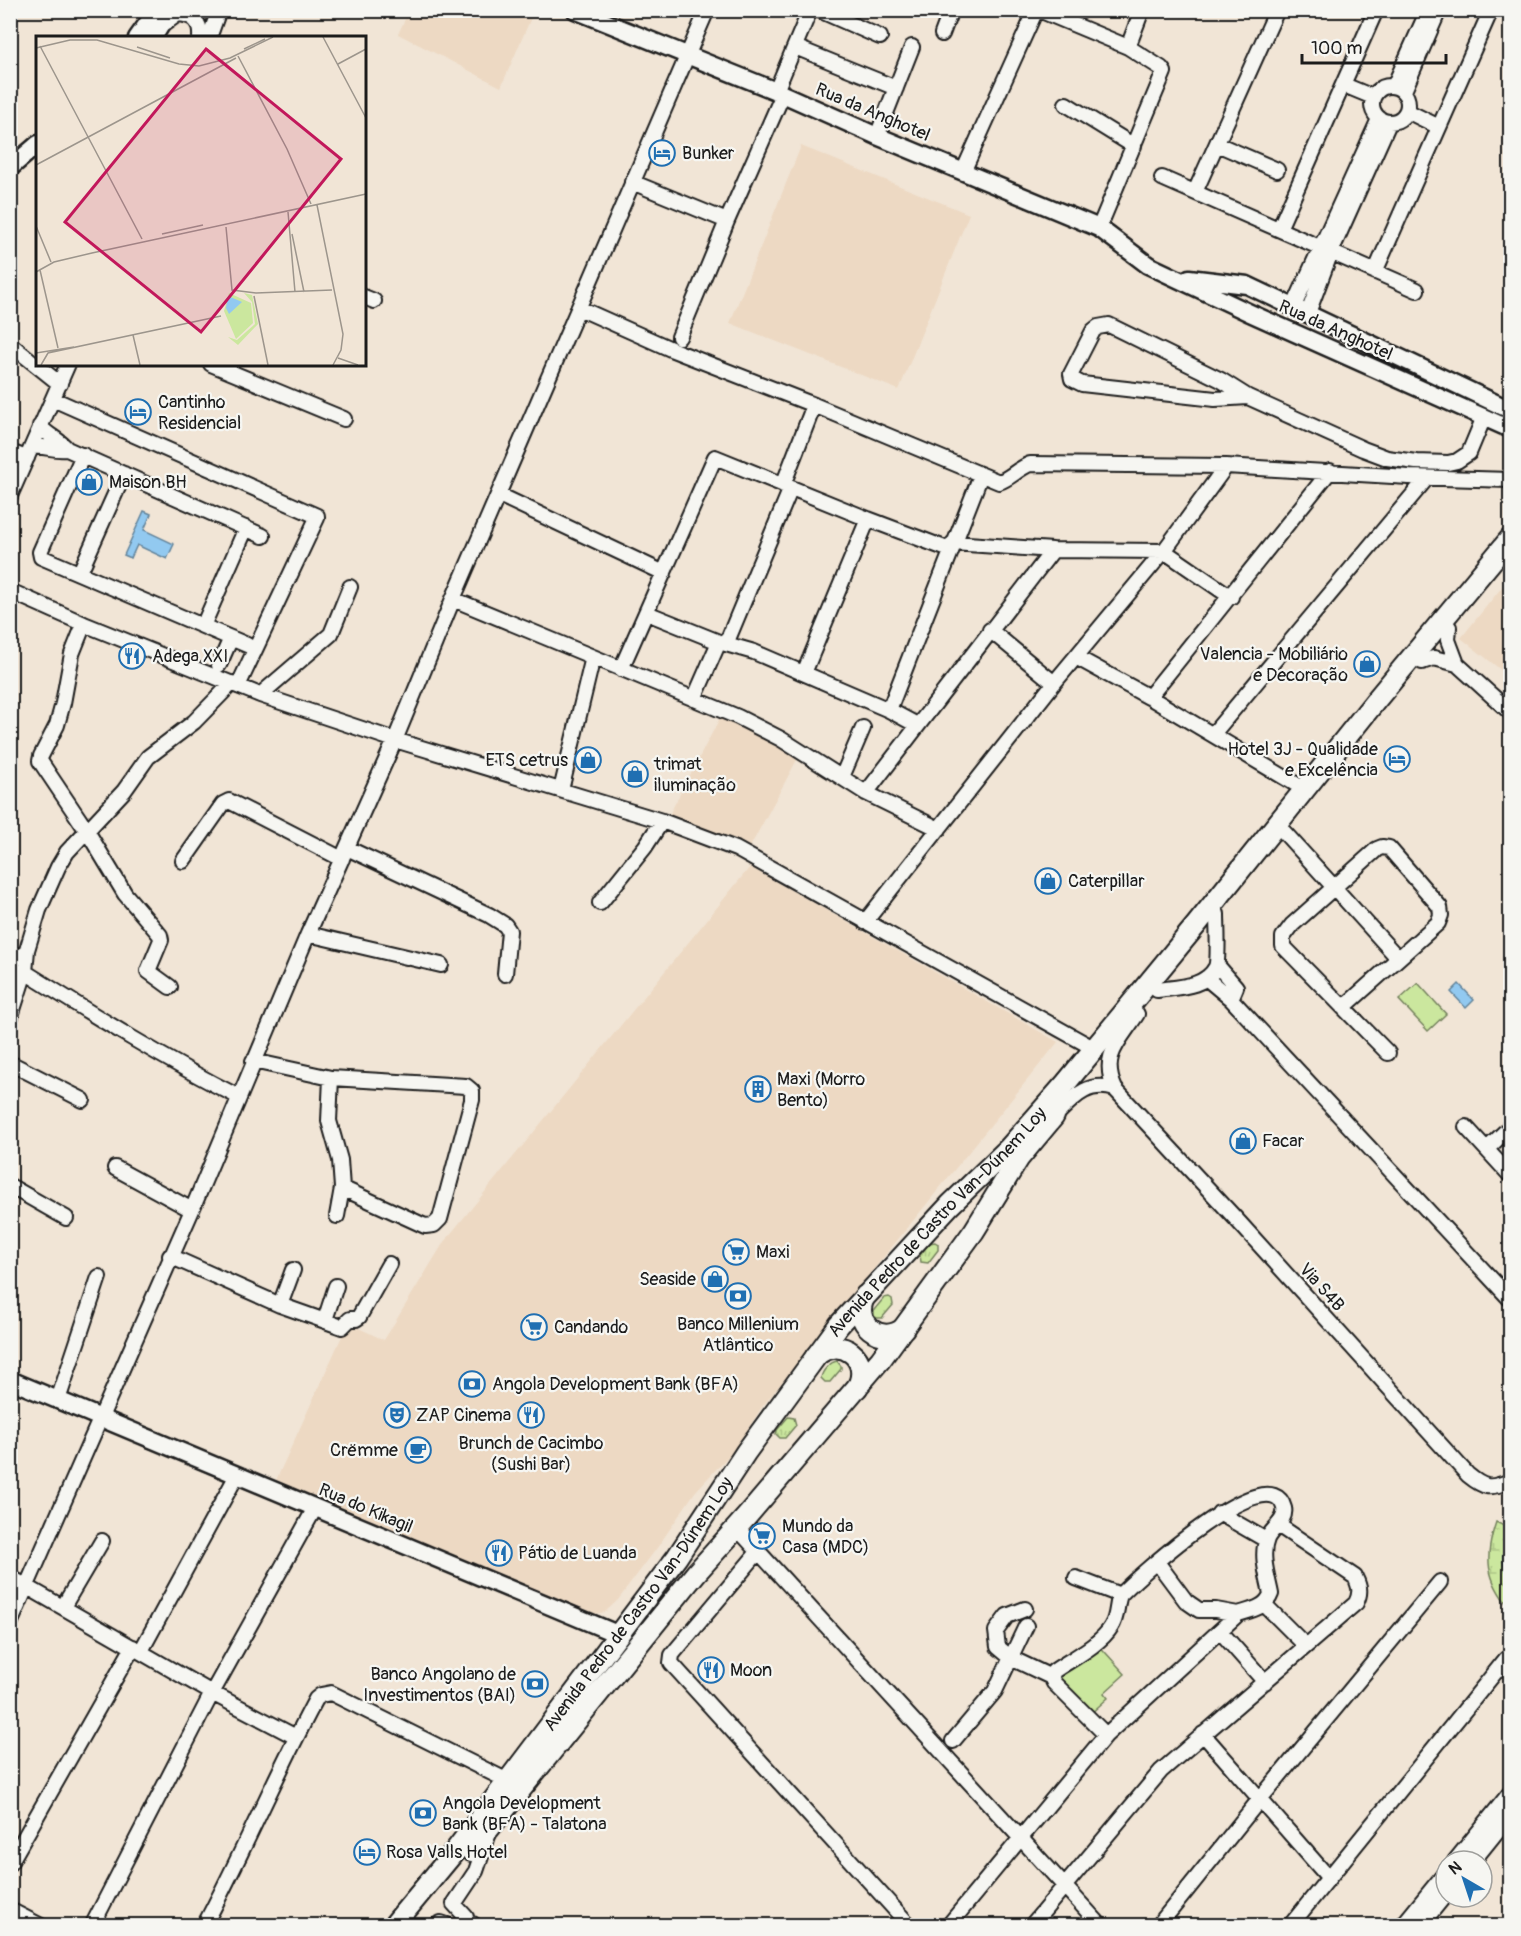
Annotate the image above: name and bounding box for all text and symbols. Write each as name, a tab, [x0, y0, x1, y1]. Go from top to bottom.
scale bar	[1302, 27, 1446, 65]
inset map	[36, 36, 366, 366]
text: 100 m	[1311, 37, 1363, 60]
street label: Rua da Anghotel	[812, 78, 934, 147]
hotel icon: Bunker	[647, 138, 677, 168]
place label: Bunker	[682, 142, 735, 165]
street label: Rua da Anghotel	[1275, 295, 1396, 366]
place label: Cantinho Residencial	[158, 391, 241, 435]
hotel icon: Cantinho Residencial	[123, 397, 153, 427]
shop icon: Maison BH	[74, 467, 104, 497]
place label: Maison BH	[109, 471, 187, 494]
restaurant icon: Adega XXI	[117, 641, 147, 671]
place label: Valencia - Mobiliário e Decoração	[1200, 643, 1348, 687]
place label: Adega XXI	[152, 645, 228, 668]
shop icon: Valencia - Mobiliário e Decoração	[1352, 649, 1382, 679]
place label: Hotel 3J - Qualidade e Excelência	[1228, 738, 1378, 782]
hotel icon: Hotel 3J - Qualidade e Excelência	[1382, 744, 1412, 774]
shop icon: ETS cetrus	[573, 745, 603, 775]
place label: ETS cetrus	[485, 749, 568, 772]
place label: trimat iluminação	[653, 753, 736, 797]
shop icon: trimat iluminação	[620, 759, 650, 789]
shop icon: Caterpillar	[1033, 866, 1063, 896]
place label: Caterpillar	[1068, 870, 1145, 893]
place label: Maxi (Morro Bento)	[777, 1068, 866, 1112]
building icon: Maxi (Morro Bento)	[743, 1074, 773, 1104]
street label: Avenida Pedro de Castro Van-Dúnem Loy	[823, 1102, 1052, 1342]
shop icon: Facar	[1228, 1126, 1258, 1156]
place label: Facar	[1262, 1130, 1305, 1153]
supermarket icon: Maxi	[721, 1237, 751, 1267]
place label: Maxi	[756, 1241, 790, 1264]
street label: Via S4B	[1294, 1258, 1349, 1316]
shop icon: Seaside	[700, 1264, 730, 1294]
place label: Seaside	[639, 1268, 696, 1291]
bank icon: Banco Millenium Atlântico	[723, 1281, 753, 1311]
supermarket icon: Candando	[519, 1312, 549, 1342]
place label: Banco Millenium Atlântico	[677, 1313, 799, 1357]
place label: Candando	[554, 1316, 628, 1339]
bank icon: Angola Development Bank (BFA)	[457, 1369, 487, 1399]
place label: Angola Development Bank (BFA)	[492, 1373, 739, 1396]
theatre icon: ZAP Cinema	[382, 1400, 412, 1430]
restaurant icon: Brunch de Cacimbo (Sushi Bar)	[516, 1400, 546, 1430]
place label: ZAP Cinema	[416, 1404, 511, 1427]
place label: Brunch de Cacimbo (Sushi Bar)	[458, 1432, 604, 1476]
cafe icon: Crëmme	[403, 1435, 433, 1465]
place label: Crëmme	[330, 1439, 398, 1462]
street label: Avenida Pedro de Castro Van-Dúnem Loy	[539, 1472, 739, 1736]
street label: Rua do Kikagil	[315, 1478, 416, 1539]
place label: Mundo da Casa (MDC)	[782, 1515, 869, 1559]
supermarket icon: Mundo da Casa (MDC)	[747, 1521, 777, 1551]
restaurant icon: Pátio de Luanda	[484, 1538, 514, 1568]
place label: Pátio de Luanda	[518, 1542, 637, 1565]
restaurant icon: Moon	[696, 1655, 726, 1685]
place label: Moon	[730, 1659, 772, 1682]
place label: Banco Angolano de Investimentos (BAI)	[363, 1663, 516, 1707]
bank icon: Banco Angolano de Investimentos (BAI)	[520, 1669, 550, 1699]
place label: Angola Development Bank (BFA) - Talatona	[442, 1792, 607, 1836]
bank icon: Angola Development Bank (BFA) - Talatona	[408, 1798, 438, 1828]
hotel icon: Rosa Valls Hotel	[352, 1837, 382, 1867]
place label: Rosa Valls Hotel	[386, 1841, 508, 1864]
north arrow	[1434, 1849, 1494, 1909]
text: N	[1445, 1857, 1466, 1879]

